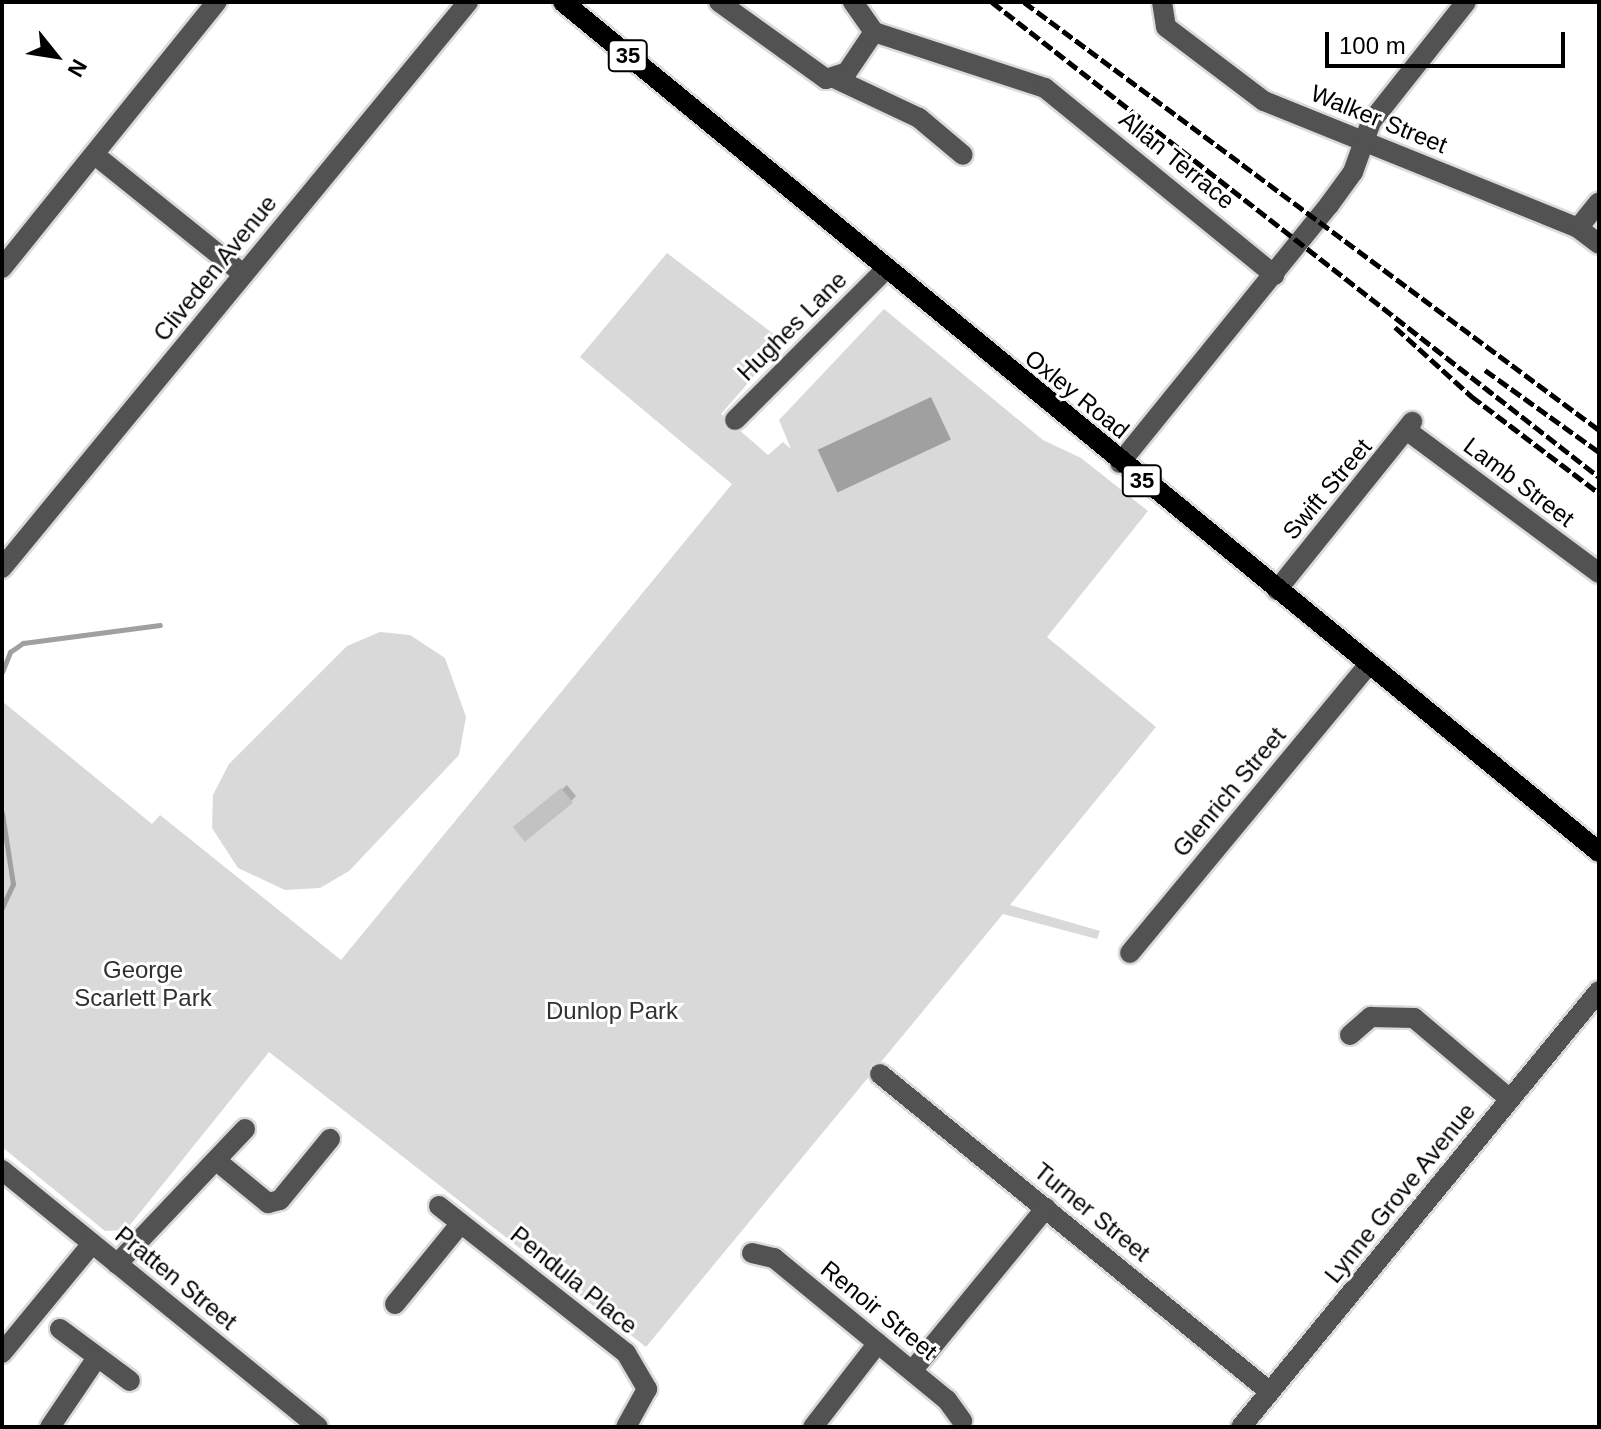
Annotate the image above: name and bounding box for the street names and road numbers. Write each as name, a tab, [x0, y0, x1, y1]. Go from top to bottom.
road number: 35	[606, 38, 650, 74]
street label: Walker Street	[1307, 79, 1451, 159]
street label: Allan Terrace	[1114, 105, 1240, 215]
street label: Cliveden Avenue	[147, 189, 283, 347]
street label: Hughes Lane	[731, 265, 853, 387]
street label: Oxley Road	[1019, 343, 1135, 445]
street label: Lamb Street	[1458, 431, 1580, 533]
street label: Swift Street	[1277, 433, 1377, 545]
road number: 35	[1120, 463, 1164, 499]
street label: Glenrich Street	[1167, 721, 1291, 863]
street label: Lynne Grove Avenue	[1318, 1097, 1482, 1289]
street label: Turner Street	[1028, 1157, 1156, 1267]
street label: Pratten Street	[109, 1220, 243, 1336]
street label: Pendula Place	[505, 1220, 643, 1340]
street label: Renoir Street	[815, 1254, 943, 1366]

